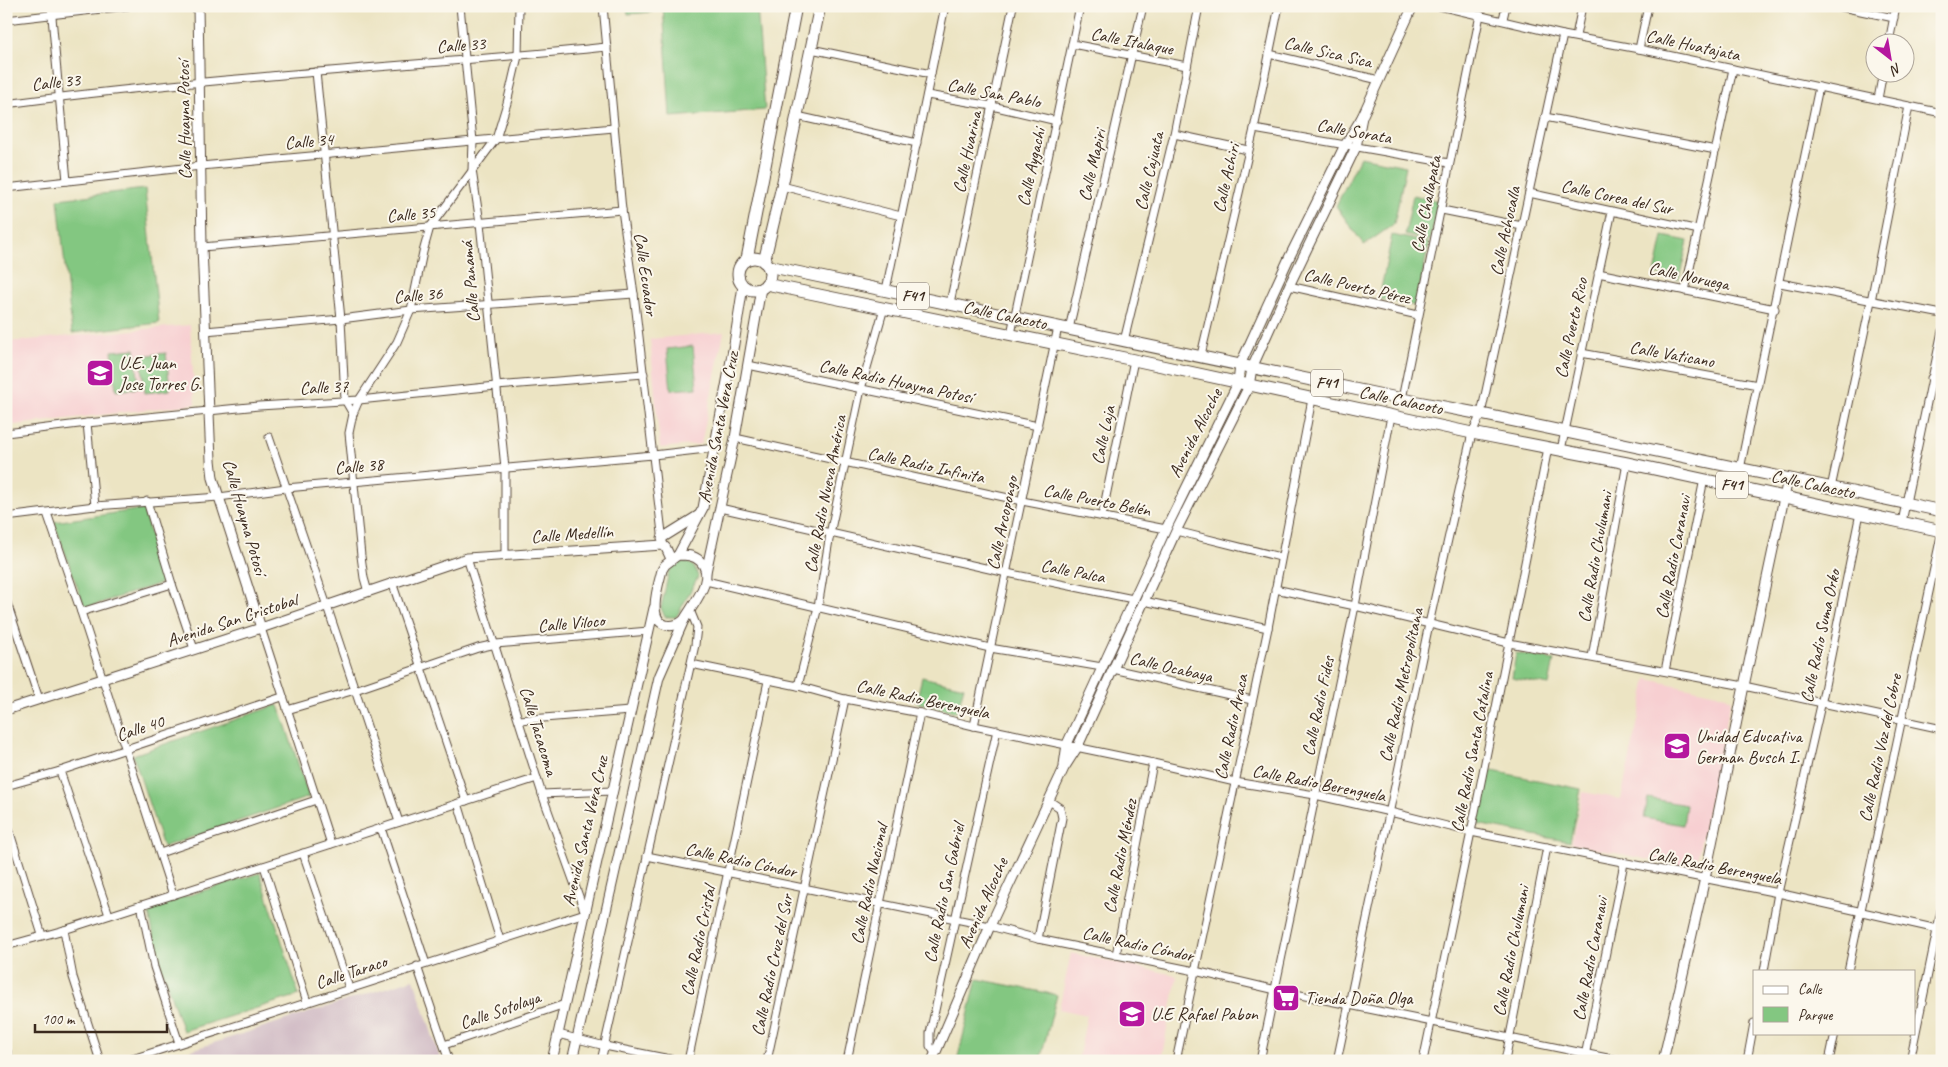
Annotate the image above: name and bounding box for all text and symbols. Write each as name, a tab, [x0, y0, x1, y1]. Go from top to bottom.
street label: Calle Italaque	[1089, 22, 1176, 60]
street label: Calle Huatajata	[1644, 24, 1743, 66]
street label: Calle Sica Sica	[1282, 31, 1376, 73]
street label: Calle 33	[436, 32, 488, 58]
north arrow	[1866, 32, 1916, 82]
street label: Calle Huayna Potosí	[172, 57, 196, 180]
text: N	[1886, 59, 1905, 79]
street label: Calle 33	[31, 68, 83, 95]
street label: Calle San Pablo	[946, 73, 1044, 113]
street label: Calle Huarina	[948, 108, 987, 195]
street label: Calle Sorata	[1315, 114, 1395, 149]
street label: Calle Aygachi	[1012, 123, 1051, 208]
street label: Calle Mapiri	[1073, 124, 1112, 203]
street label: Calle 34	[284, 128, 336, 154]
street label: Calle Cajuata	[1129, 128, 1169, 212]
street label: Calle Achiri	[1207, 139, 1245, 215]
street label: Calle Challapata	[1406, 152, 1446, 254]
street label: Calle Corea del Sur	[1559, 174, 1676, 220]
street label: Calle Achocalla	[1485, 183, 1526, 278]
street label: Calle 35	[386, 201, 437, 227]
street label: Calle Ecuador	[629, 231, 663, 318]
street label: Calle Panamá	[455, 238, 485, 324]
street label: Calle Noruega	[1647, 257, 1733, 296]
street label: Calle Puerto Pérez	[1302, 263, 1415, 309]
street label: Calle Puerto Rico	[1550, 274, 1593, 380]
street label: Calle 36	[393, 282, 444, 308]
road number: F41	[897, 282, 929, 310]
street label: Calle Calacoto	[961, 295, 1050, 335]
street label: Calle Vaticano	[1628, 336, 1718, 373]
street label: Avenida Santa Vera Cruz	[693, 347, 744, 504]
place label: U.E. Juan Jose Torres G.	[118, 352, 202, 395]
street label: Calle Radio Huayna Potosí	[817, 354, 978, 409]
school or university icon: U.E. Juan Jose Torres G.	[85, 358, 115, 388]
road number: F41	[1311, 369, 1343, 396]
street label: Calle 37	[299, 375, 350, 399]
street label: Calle Calacoto	[1357, 380, 1446, 420]
street label: Avenida Alcoche	[1163, 384, 1227, 481]
street label: Calle Laja	[1086, 403, 1120, 466]
street label: Calle Radio Nueva América	[799, 412, 851, 575]
street label: Calle Radio Infinita	[866, 442, 988, 488]
street label: Calle 38	[334, 453, 386, 479]
street label: Calle Huayna Potosí	[218, 457, 273, 581]
street label: Calle Calacoto	[1769, 464, 1858, 504]
road number: F41	[1716, 472, 1748, 498]
street label: Calle Arcopongo	[981, 473, 1023, 572]
street label: Calle Puerto Belén	[1042, 479, 1153, 521]
street label: Calle Radio Chulumani	[1573, 487, 1618, 624]
street label: Calle Radio Caranavi	[1650, 491, 1696, 621]
street label: Calle Medellín	[530, 520, 615, 548]
street label: Calle Palca	[1039, 554, 1108, 588]
street label: Calle Radio Suma Orko	[1795, 566, 1845, 705]
street label: Avenida San Cristobal	[164, 588, 303, 651]
street label: Calle Radio Metropolitana	[1374, 604, 1428, 764]
street label: Calle Viloco	[537, 609, 607, 637]
street label: Calle Ocabaya	[1127, 647, 1216, 688]
street label: Calle Radio Fides	[1297, 653, 1340, 758]
street label: Calle Radio Santa Catalina	[1446, 668, 1499, 834]
street label: Calle Radio Araca	[1209, 671, 1253, 782]
street label: Calle Radio Voz del Cobre	[1854, 671, 1907, 824]
street label: Calle Radio Berenguela	[854, 674, 993, 724]
street label: Calle Tacacoma	[515, 684, 563, 780]
street label: Calle 40	[113, 709, 168, 746]
place label: Unidad Educativa German Busch I.	[1696, 725, 1804, 768]
school or university icon: Unidad Educativa German Busch I.	[1662, 731, 1692, 761]
street label: Avenida Santa Vera Cruz	[557, 752, 613, 908]
street label: Calle Radio Berenguela	[1250, 759, 1389, 807]
street label: Calle Radio Méndez	[1098, 796, 1142, 915]
street label: Calle Radio Nacional	[846, 819, 893, 946]
street label: Calle Radio San Gabriel	[919, 819, 970, 964]
street label: Calle Radio Cóndor	[683, 837, 800, 883]
street label: Calle Radio Berenguela	[1646, 842, 1785, 890]
street label: Avenida Alcoche	[953, 853, 1013, 952]
street label: Calle Radio Cristal	[676, 881, 721, 998]
street label: Calle Radio Chulumani	[1488, 881, 1535, 1018]
street label: Calle Radio Cruz del Sur	[746, 891, 798, 1038]
street label: Calle Radio Caranavi	[1567, 893, 1613, 1023]
street label: Calle Radio Cóndor	[1080, 921, 1197, 967]
street label: Calle Taraco	[313, 950, 391, 994]
legend	[1753, 970, 1916, 1034]
text: Calle	[1798, 980, 1823, 999]
supermarket icon: Tienda Doña Olga	[1271, 983, 1301, 1013]
street label: Calle Sotolaya	[457, 985, 545, 1034]
place label: Tienda Doña Olga	[1305, 987, 1414, 1009]
school or university icon: U.E Rafael Pabon	[1117, 999, 1147, 1029]
scale bar	[35, 1002, 168, 1034]
place label: U.E Rafael Pabon	[1151, 1003, 1259, 1025]
text: Parque	[1798, 1006, 1834, 1025]
text: 100 m	[42, 1010, 76, 1029]

